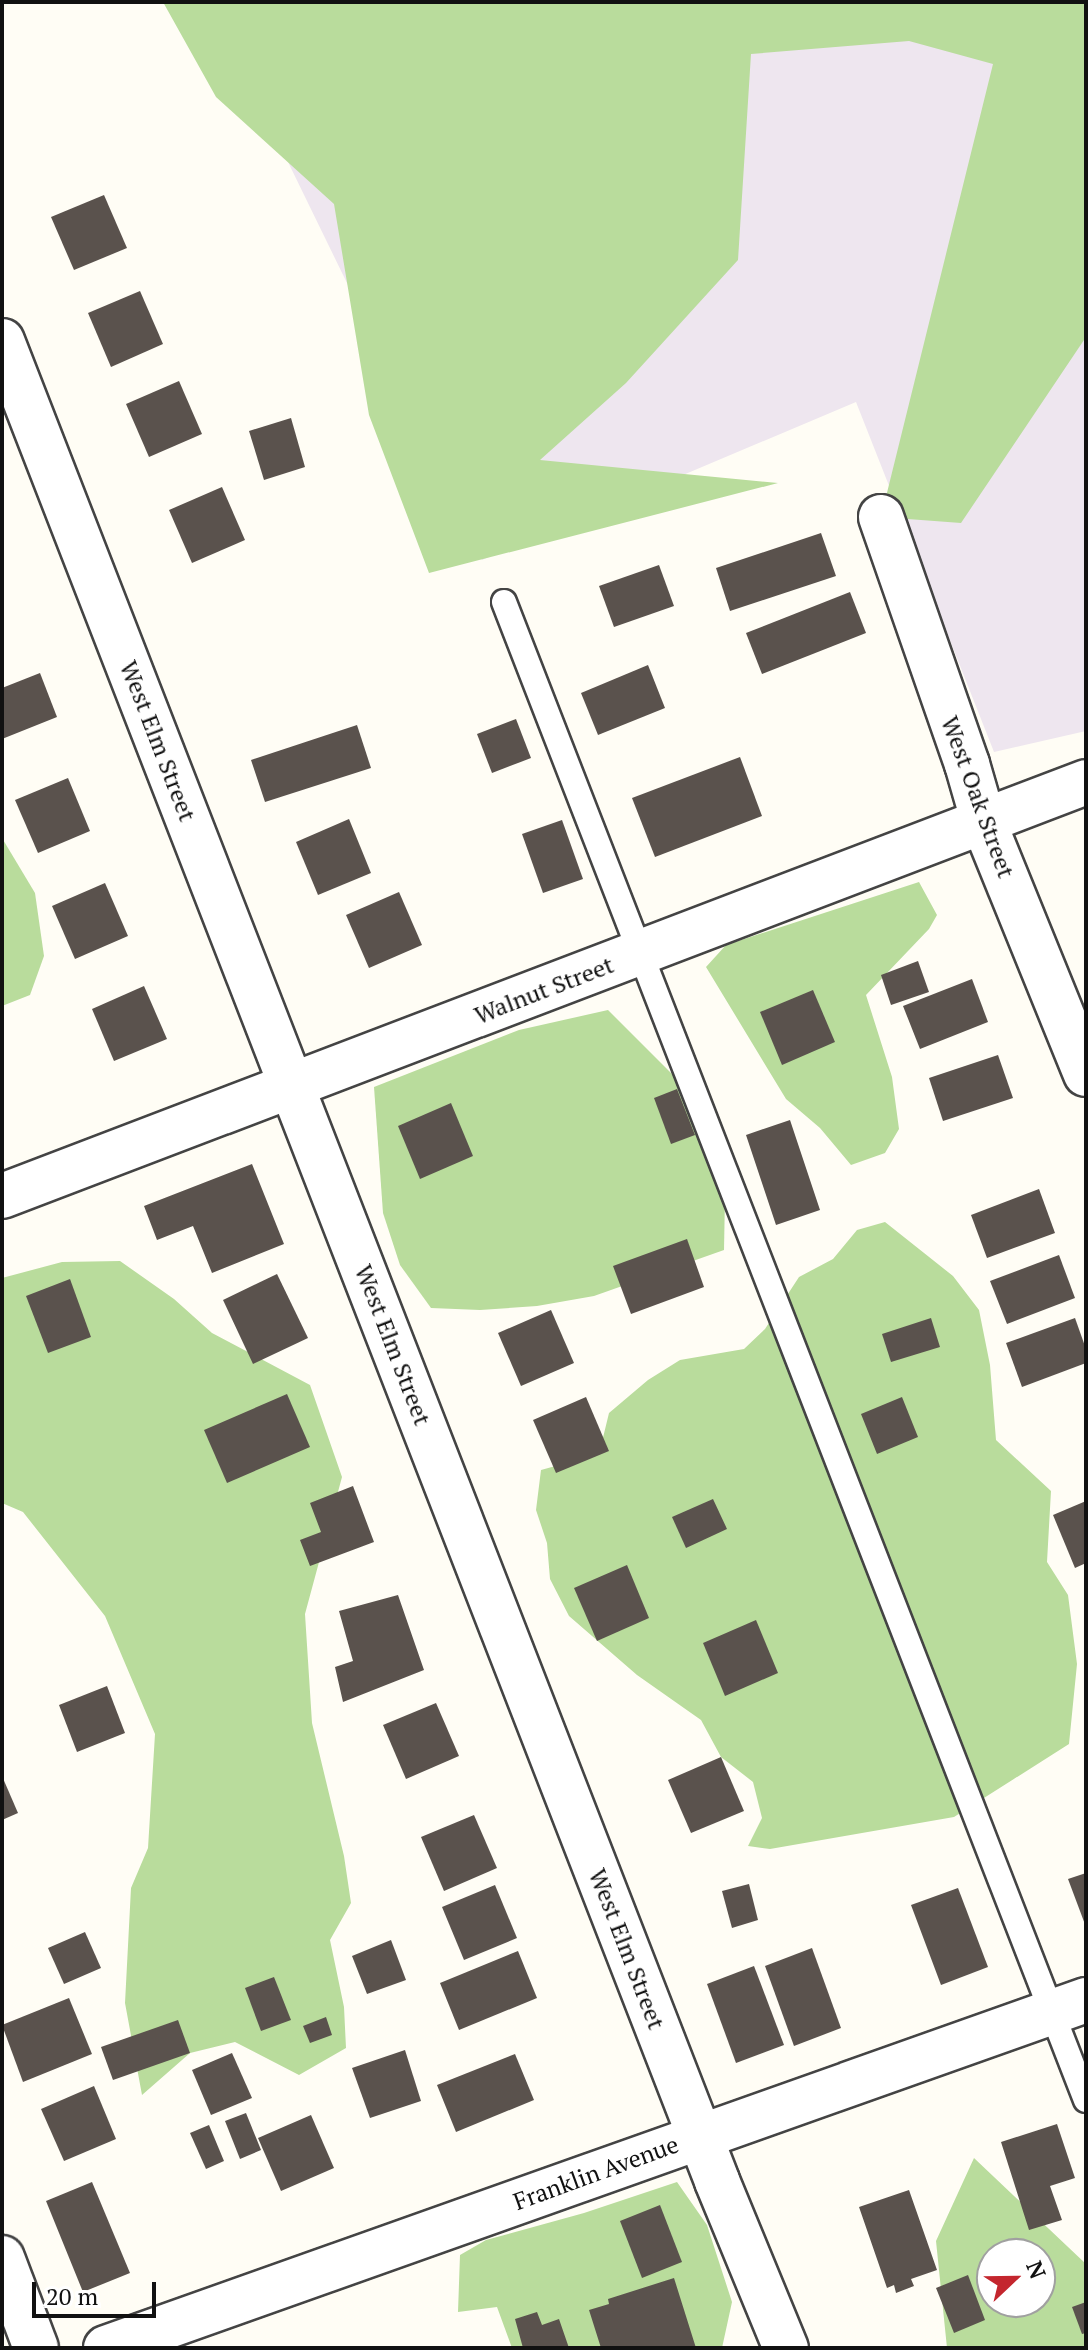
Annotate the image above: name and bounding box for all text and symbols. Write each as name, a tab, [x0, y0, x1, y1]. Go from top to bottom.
street label: West Elm Street	[114, 657, 202, 825]
street label: West Oak Street	[935, 712, 1021, 882]
street label: Walnut Street	[470, 950, 618, 1030]
street label: West Elm Street	[349, 1261, 437, 1429]
street label: West Elm Street	[583, 1865, 671, 2033]
street label: Franklin Avenue	[509, 2130, 683, 2216]
north arrow	[976, 2238, 1056, 2318]
text: N	[1020, 2256, 1053, 2283]
scale bar	[36, 2266, 160, 2316]
text: 20 m	[46, 2280, 98, 2312]

